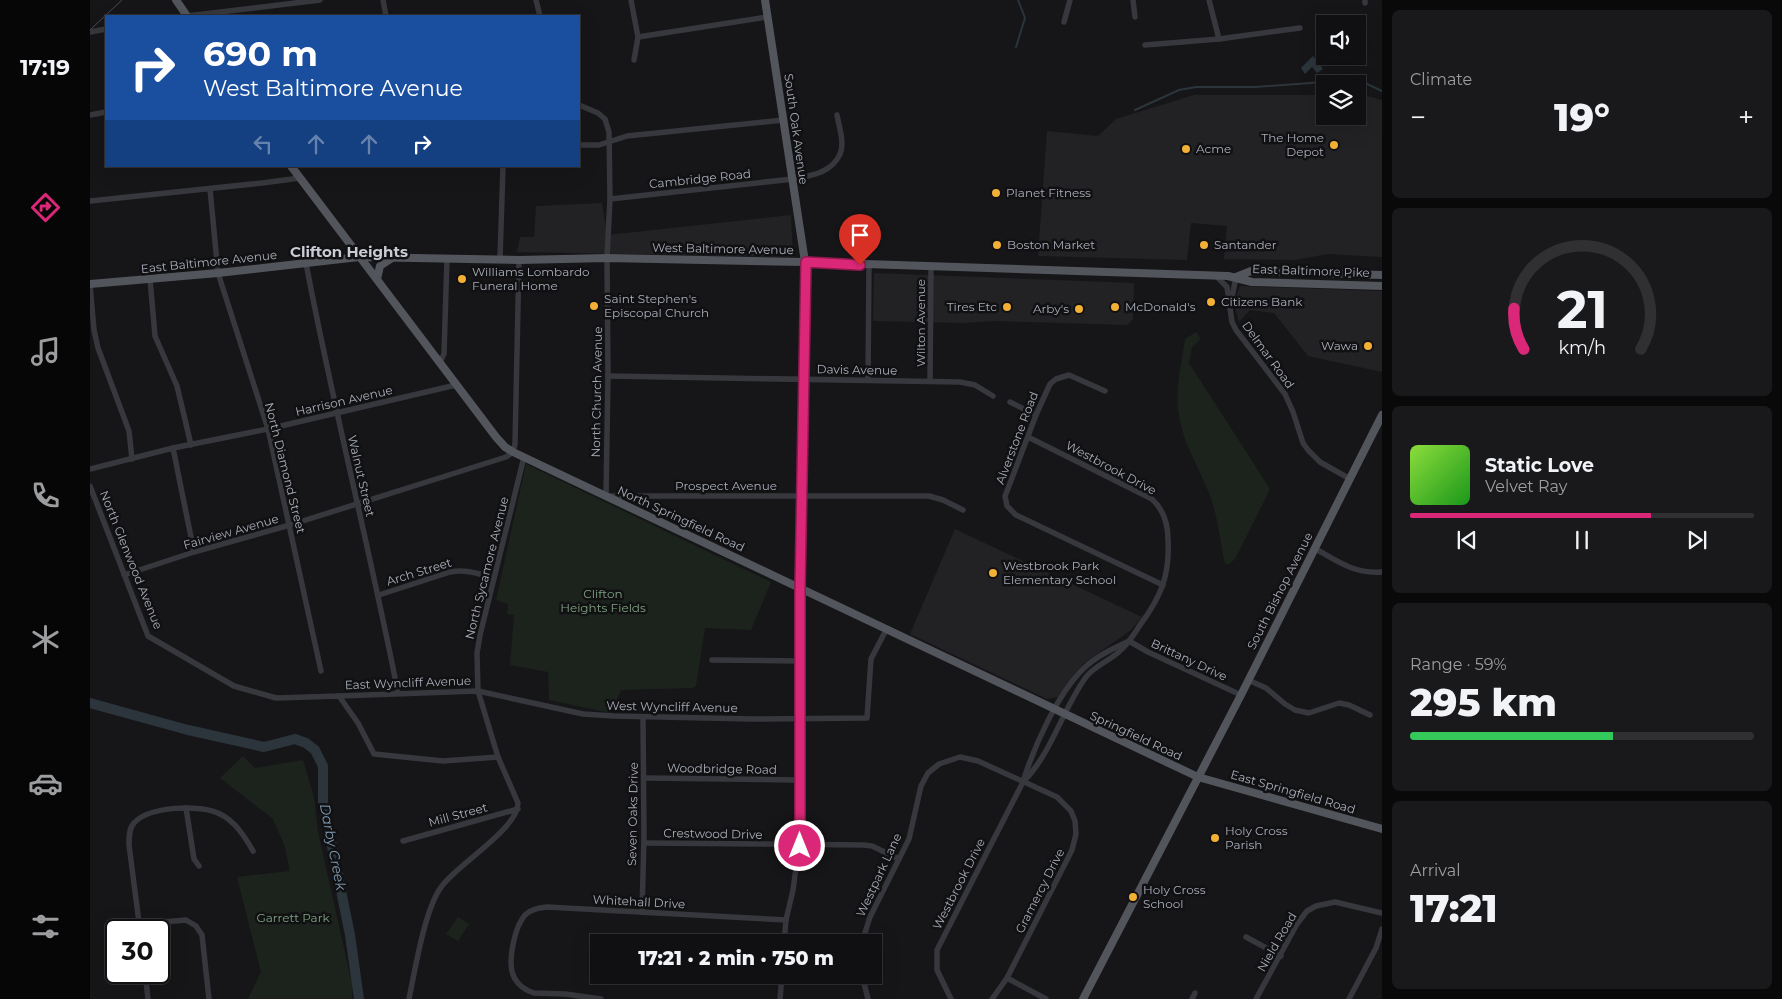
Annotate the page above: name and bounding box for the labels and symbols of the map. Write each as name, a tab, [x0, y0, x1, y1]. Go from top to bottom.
street label: South Oak Avenue	[781, 73, 812, 185]
place label: The Home Depot	[1261, 130, 1324, 159]
marker: The Home Depot	[1328, 139, 1340, 151]
place label: Acme	[1196, 141, 1231, 156]
marker: Acme	[1180, 143, 1192, 155]
street label: Cambridge Road	[648, 166, 752, 191]
place label: Planet Fitness	[1006, 185, 1091, 200]
marker: Planet Fitness	[990, 187, 1002, 199]
pin	[839, 214, 881, 265]
place label: Boston Market	[1007, 237, 1095, 252]
place label: Santander	[1214, 237, 1277, 252]
marker: Boston Market	[991, 239, 1003, 251]
marker: Santander	[1198, 239, 1210, 251]
street label: West Baltimore Avenue	[652, 240, 794, 257]
district label: Clifton Heights	[290, 242, 408, 261]
street label: East Baltimore Avenue	[140, 247, 278, 276]
street label: East Baltimore Pike	[1252, 261, 1370, 280]
place label: Williams Lombardo Funeral Home	[472, 264, 590, 293]
marker: Williams Lombardo Funeral Home	[456, 273, 468, 285]
street label: Wilton Avenue	[913, 279, 928, 367]
place label: Saint Stephen's Episcopal Church	[604, 291, 709, 320]
place label: Citizens Bank	[1221, 294, 1303, 309]
marker: Citizens Bank	[1205, 296, 1217, 308]
place label: Tires Etc	[947, 299, 997, 314]
place label: McDonald's	[1125, 299, 1196, 314]
marker: Saint Stephen's Episcopal Church	[588, 300, 600, 312]
marker: Tires Etc	[1001, 301, 1013, 313]
place label: Arby's	[1033, 301, 1069, 316]
marker: McDonald's	[1109, 301, 1121, 313]
marker: Arby's	[1073, 303, 1085, 315]
street label: Delmar Road	[1239, 318, 1298, 391]
street label: North Church Avenue	[588, 326, 605, 458]
place label: Wawa	[1321, 338, 1358, 353]
marker: Wawa	[1362, 340, 1374, 352]
street label: Davis Avenue	[816, 361, 898, 378]
street label: Harrison Avenue	[294, 382, 394, 419]
street label: Alverstone Road	[992, 389, 1041, 486]
street label: North Diamond Street	[262, 401, 309, 535]
street label: Walnut Street	[345, 434, 378, 518]
street label: Westbrook Drive	[1063, 437, 1159, 498]
street label: Prospect Avenue	[675, 478, 777, 493]
street label: North Springfield Road	[615, 482, 747, 555]
street label: North Glenwood Avenue	[97, 488, 166, 631]
street label: North Sycamore Avenue	[462, 495, 512, 641]
street label: Fairview Avenue	[181, 511, 280, 552]
street label: South Bishop Avenue	[1243, 530, 1316, 652]
street label: Arch Street	[384, 554, 453, 589]
place label: Westbrook Park Elementary School	[1003, 558, 1116, 587]
marker: Westbrook Park Elementary School	[987, 567, 999, 579]
park label: Clifton Heights Fields	[560, 586, 646, 615]
street label: Brittany Drive	[1149, 635, 1230, 684]
street label: East Wyncliff Avenue	[344, 673, 471, 692]
street label: West Wyncliff Avenue	[606, 698, 738, 715]
street label: Springfield Road	[1088, 708, 1185, 764]
street label: Woodbridge Road	[667, 760, 777, 777]
street label: Seven Oaks Drive	[624, 762, 641, 866]
street label: East Springfield Road	[1229, 767, 1357, 817]
street label: Mill Street	[427, 799, 489, 830]
water label: Darby Creek	[316, 802, 350, 892]
position arrow	[773, 819, 825, 871]
place label: Holy Cross Parish	[1225, 823, 1288, 852]
street label: Crestwood Drive	[663, 825, 763, 842]
street label: Westpark Lane	[853, 831, 904, 919]
marker: Holy Cross Parish	[1209, 832, 1221, 844]
street label: Westbrook Drive	[929, 836, 988, 932]
street label: Gramercy Drive	[1012, 846, 1067, 936]
place label: Holy Cross School	[1143, 882, 1206, 911]
marker: Holy Cross School	[1127, 891, 1139, 903]
street label: Whitehall Drive	[592, 892, 686, 911]
street label: Nield Road	[1254, 909, 1300, 974]
park label: Garrett Park	[256, 910, 330, 925]
speed limit sign: 30	[105, 919, 170, 984]

